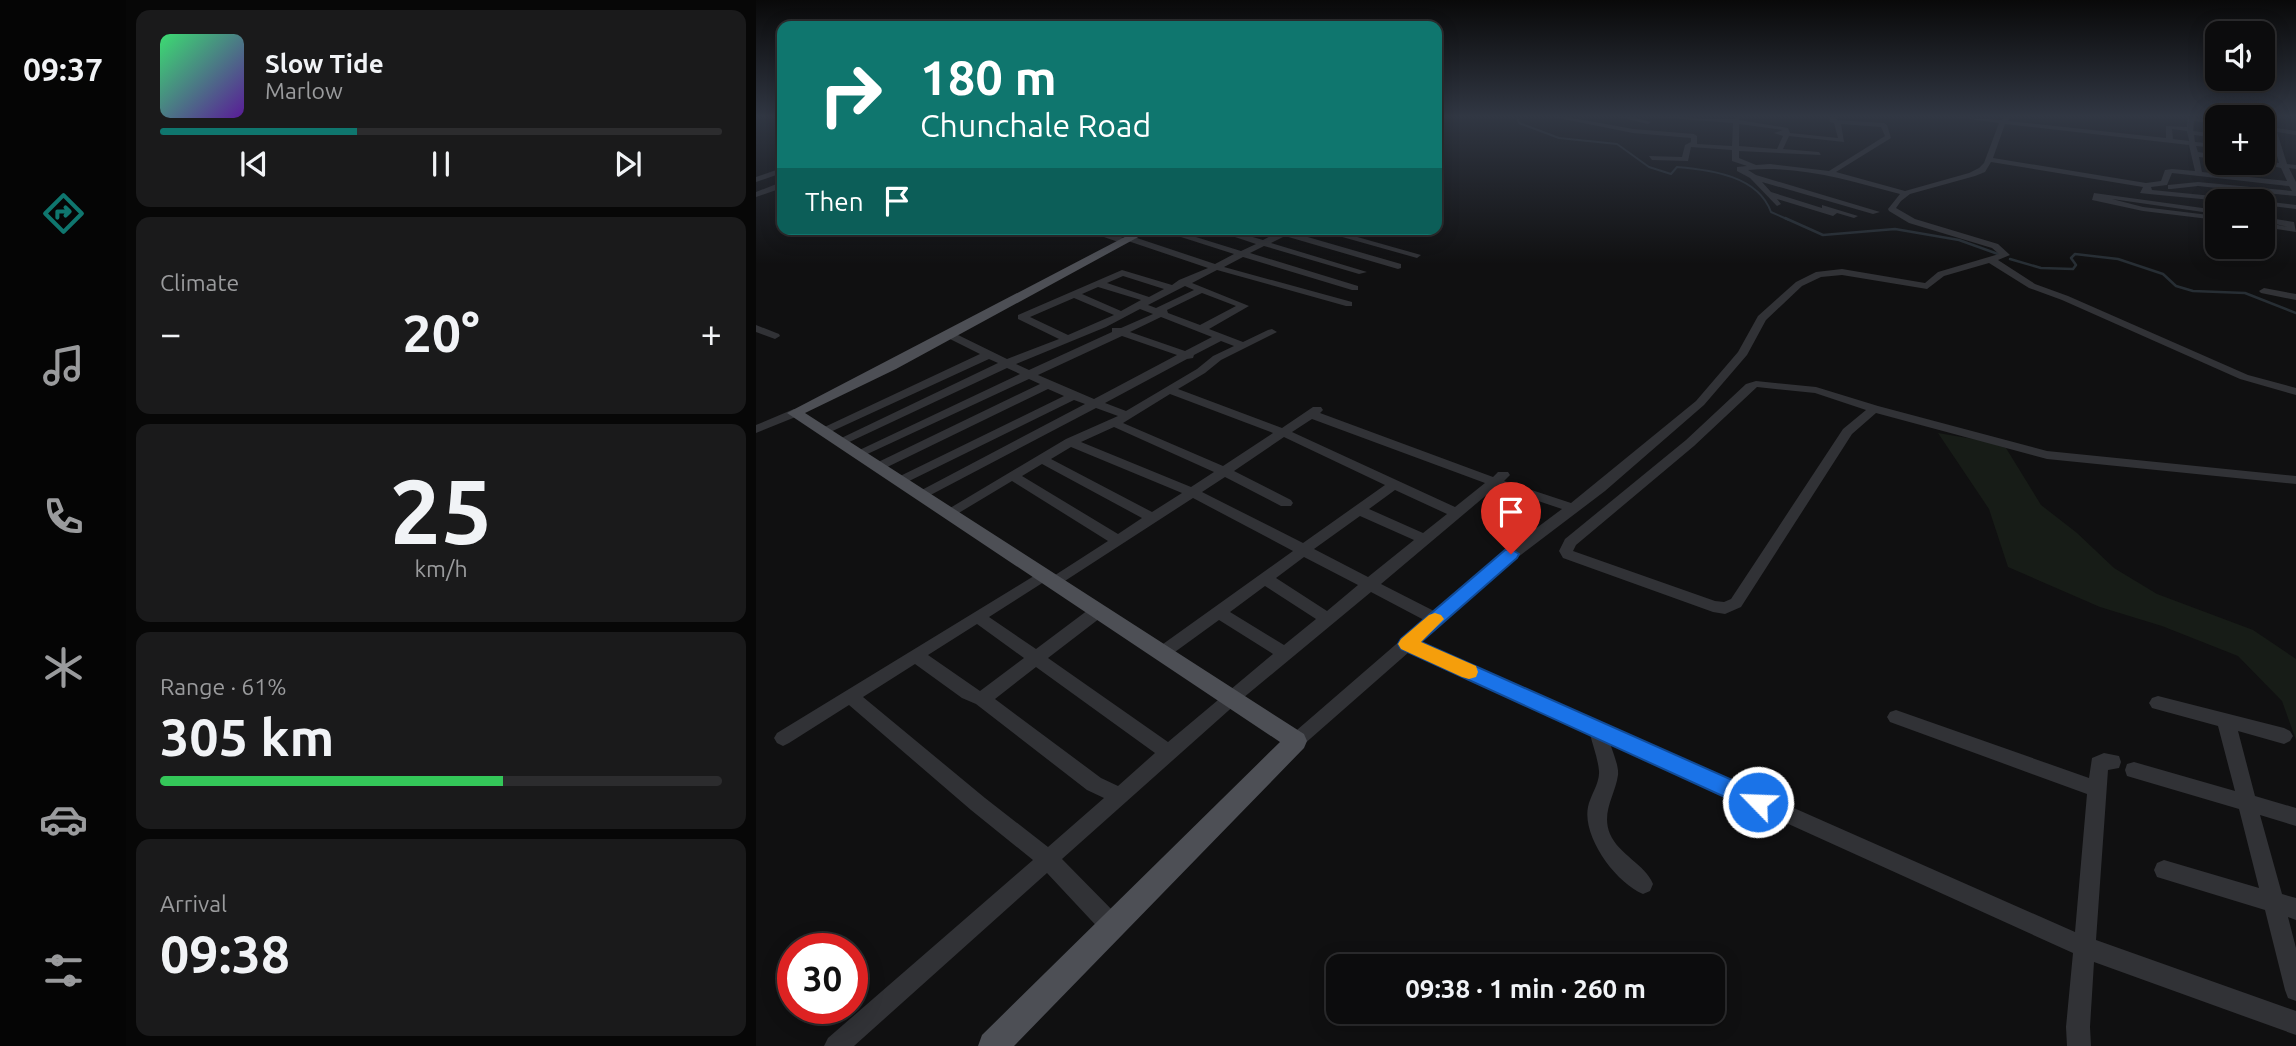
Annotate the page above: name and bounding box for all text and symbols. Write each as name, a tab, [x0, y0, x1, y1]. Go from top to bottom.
map controls	[2205, 21, 2275, 259]
button: sound	[2205, 21, 2275, 91]
text: Slow Tide	[265, 49, 384, 78]
icon: right	[805, 49, 896, 140]
text: 180 m	[920, 49, 1057, 104]
text: 09:37	[23, 51, 103, 87]
text: Marlow	[265, 78, 343, 103]
button: +	[2205, 105, 2275, 175]
text: Chunchale Road	[920, 107, 1151, 143]
icon: previous	[235, 145, 273, 183]
icon: pause	[422, 145, 460, 183]
icon: next	[609, 145, 647, 183]
icon: arrive	[878, 182, 916, 220]
text: Then	[805, 187, 864, 216]
icon: directions	[39, 189, 88, 238]
button: −	[2205, 189, 2275, 259]
text: Climate	[160, 270, 239, 295]
text: 20°	[402, 304, 480, 362]
text: −	[160, 312, 181, 354]
text: +	[701, 312, 722, 354]
icon: music	[39, 341, 88, 390]
text: 25	[390, 459, 492, 561]
pin	[1481, 482, 1541, 554]
icon: phone	[39, 492, 88, 541]
icon: arrive	[1492, 493, 1530, 531]
text: km/h	[414, 556, 468, 581]
icon: climate	[39, 643, 88, 692]
text: Range · 61%	[160, 674, 287, 699]
text: 305 km	[160, 708, 334, 766]
position arrow	[1721, 765, 1795, 839]
icon: car	[39, 795, 88, 844]
text: Arrival	[160, 891, 227, 916]
text: 09:38	[160, 925, 290, 983]
speed limit sign: 30	[777, 933, 868, 1024]
icon: filters	[39, 946, 88, 995]
text: 09:38 · 1 min · 260 m	[1405, 974, 1646, 1003]

